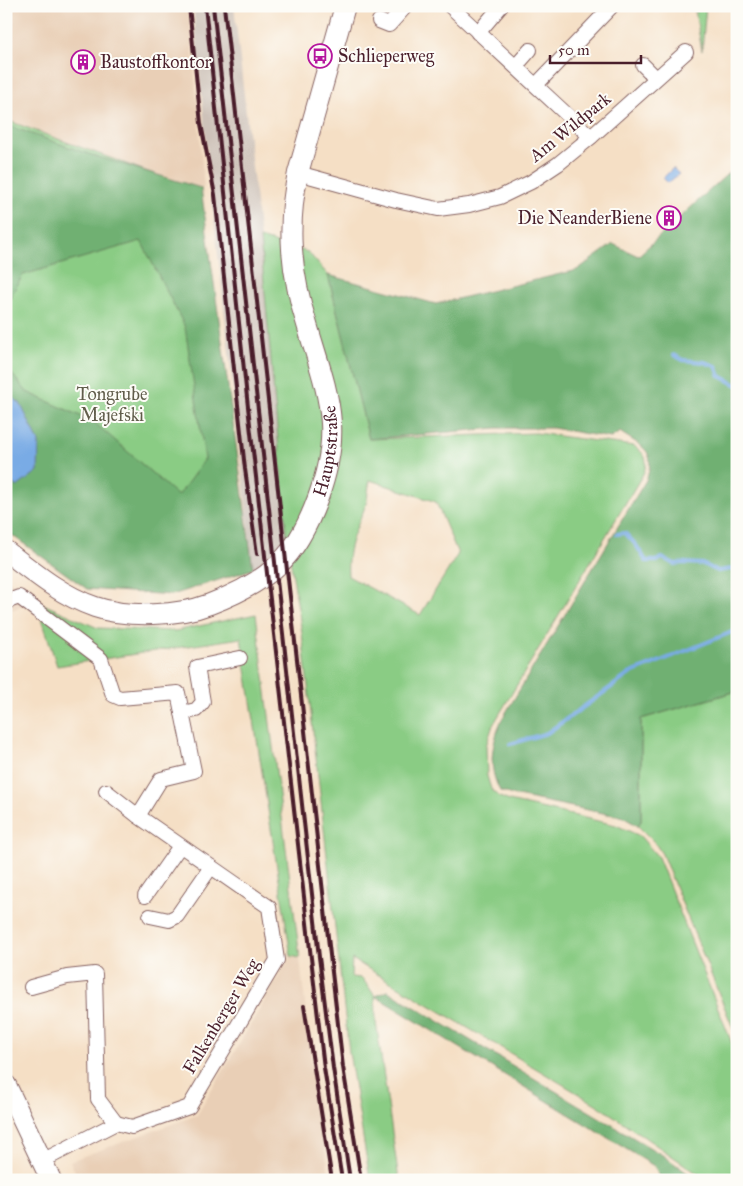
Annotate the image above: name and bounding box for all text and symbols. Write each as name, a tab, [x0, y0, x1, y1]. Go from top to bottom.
scale bar	[550, 32, 642, 64]
text: 50 m	[558, 41, 590, 59]
bus stop icon: Schlieperweg	[307, 43, 333, 69]
place label: Schlieperweg	[338, 45, 435, 68]
building icon: Baustoffkontor	[70, 49, 96, 75]
place label: Baustoffkontor	[100, 51, 212, 73]
street label: Am Wildpark	[524, 87, 616, 167]
building icon: Die NeanderBiene	[656, 205, 682, 231]
place label: Die NeanderBiene	[517, 207, 652, 229]
park label: Tongrube Majefski	[77, 383, 147, 426]
street label: Hauptstraße	[308, 404, 342, 500]
street label: Falkenberger Weg	[178, 954, 265, 1078]

